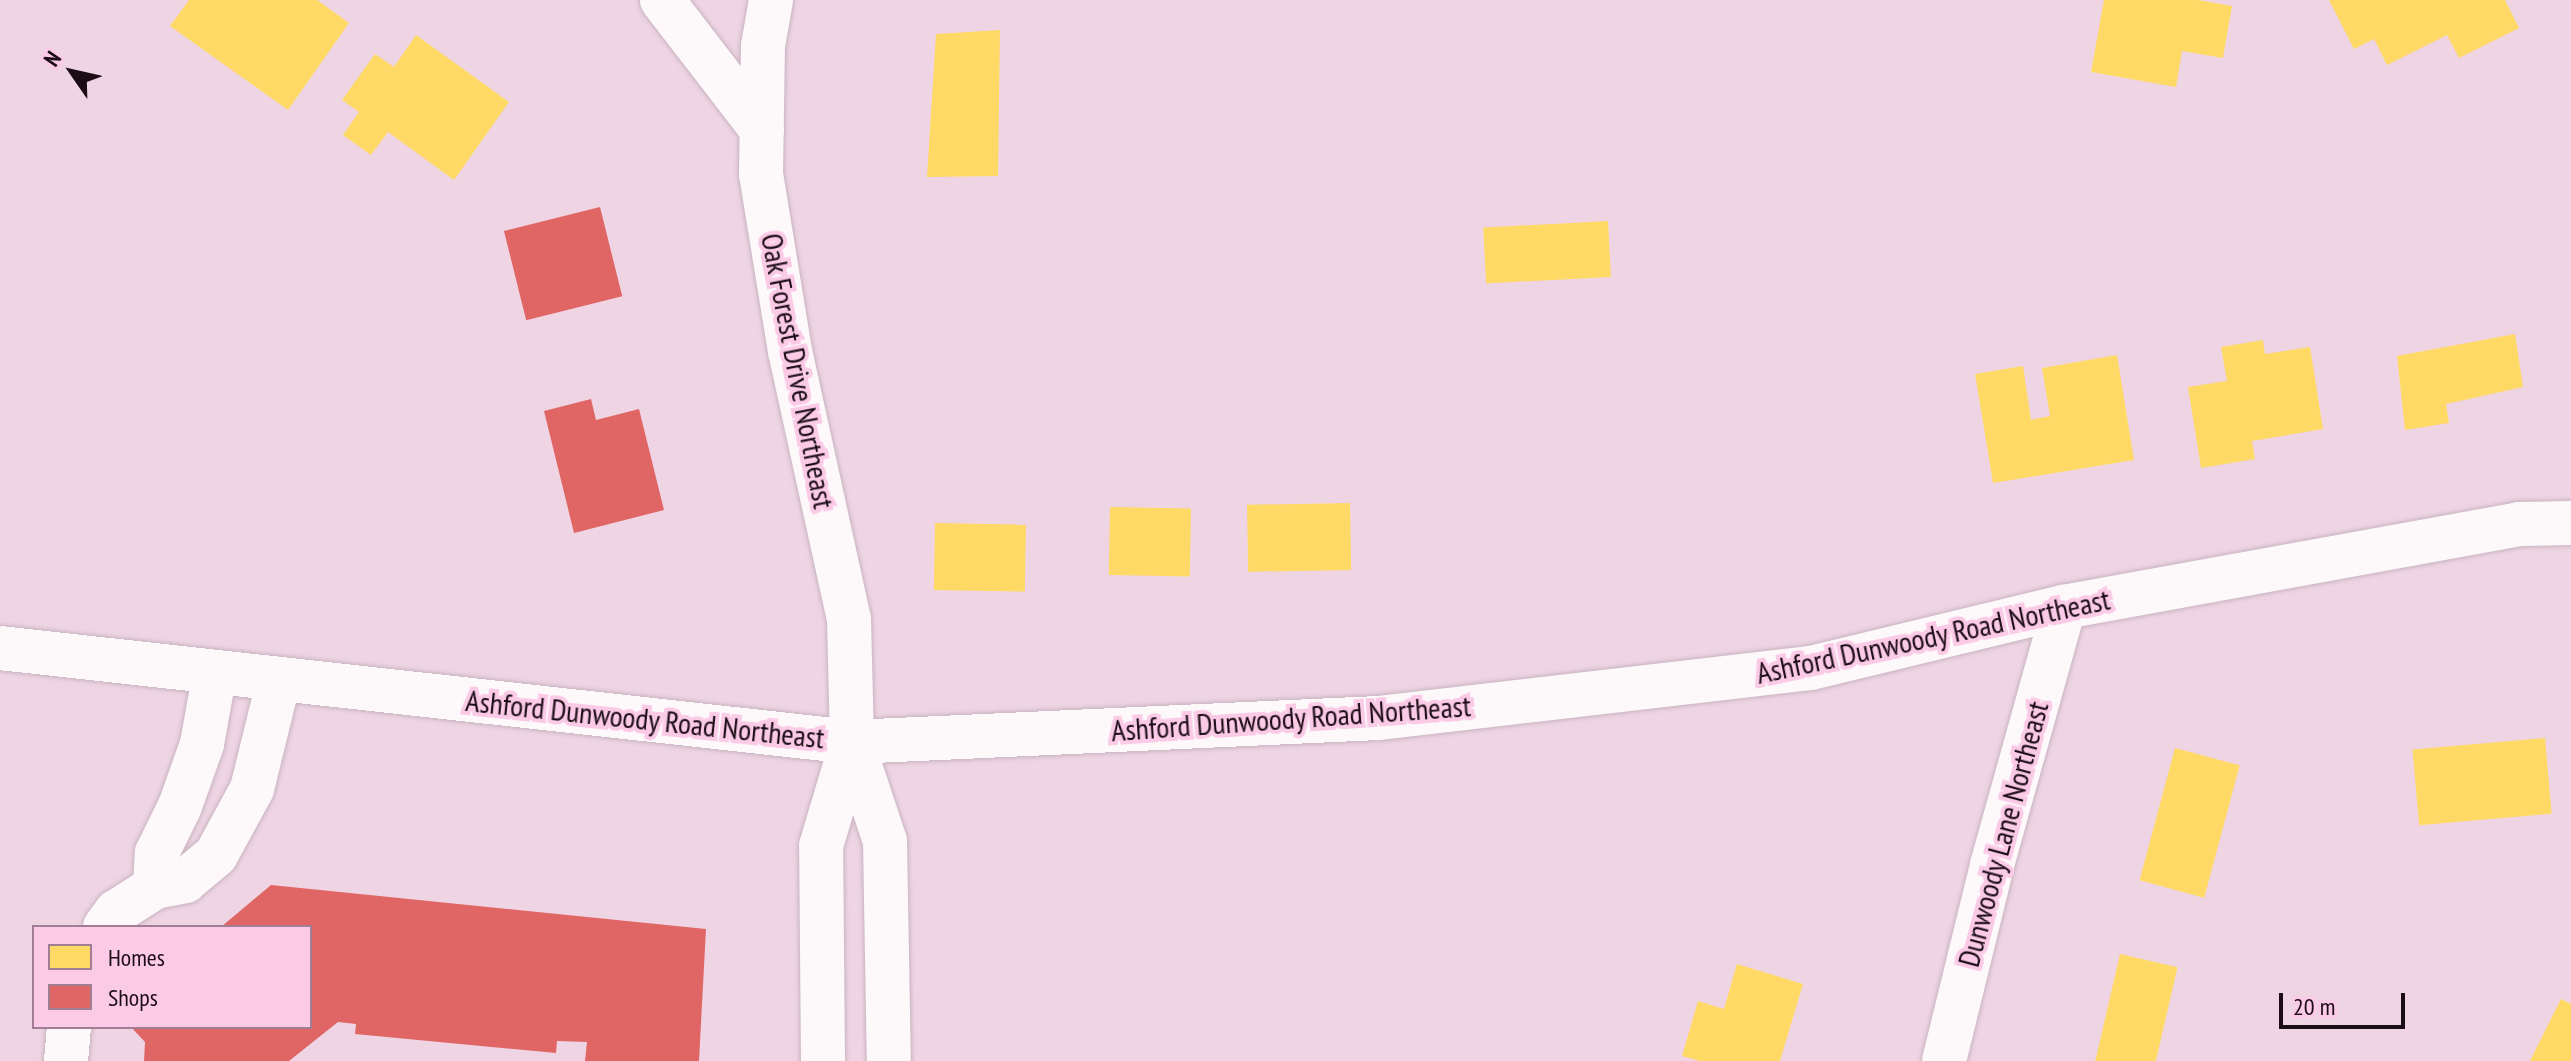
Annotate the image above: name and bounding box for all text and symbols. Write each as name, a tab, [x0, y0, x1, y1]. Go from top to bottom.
north arrow	[32, 32, 112, 112]
text: N	[37, 46, 67, 71]
street label: Oak Forest Drive Northeast	[754, 230, 842, 512]
street label: Ashford Dunwoody Road Northeast	[1753, 581, 2113, 691]
street label: Ashford Dunwoody Road Northeast	[463, 682, 827, 756]
street label: Ashford Dunwoody Road Northeast	[1110, 687, 1472, 749]
street label: Dunwoody Lane Northeast	[1950, 697, 2056, 971]
legend	[32, 925, 312, 1029]
text: Homes	[108, 942, 165, 973]
scale bar	[2283, 977, 2409, 1027]
text: Shops	[108, 982, 158, 1013]
text: 20 m	[2293, 991, 2335, 1022]

